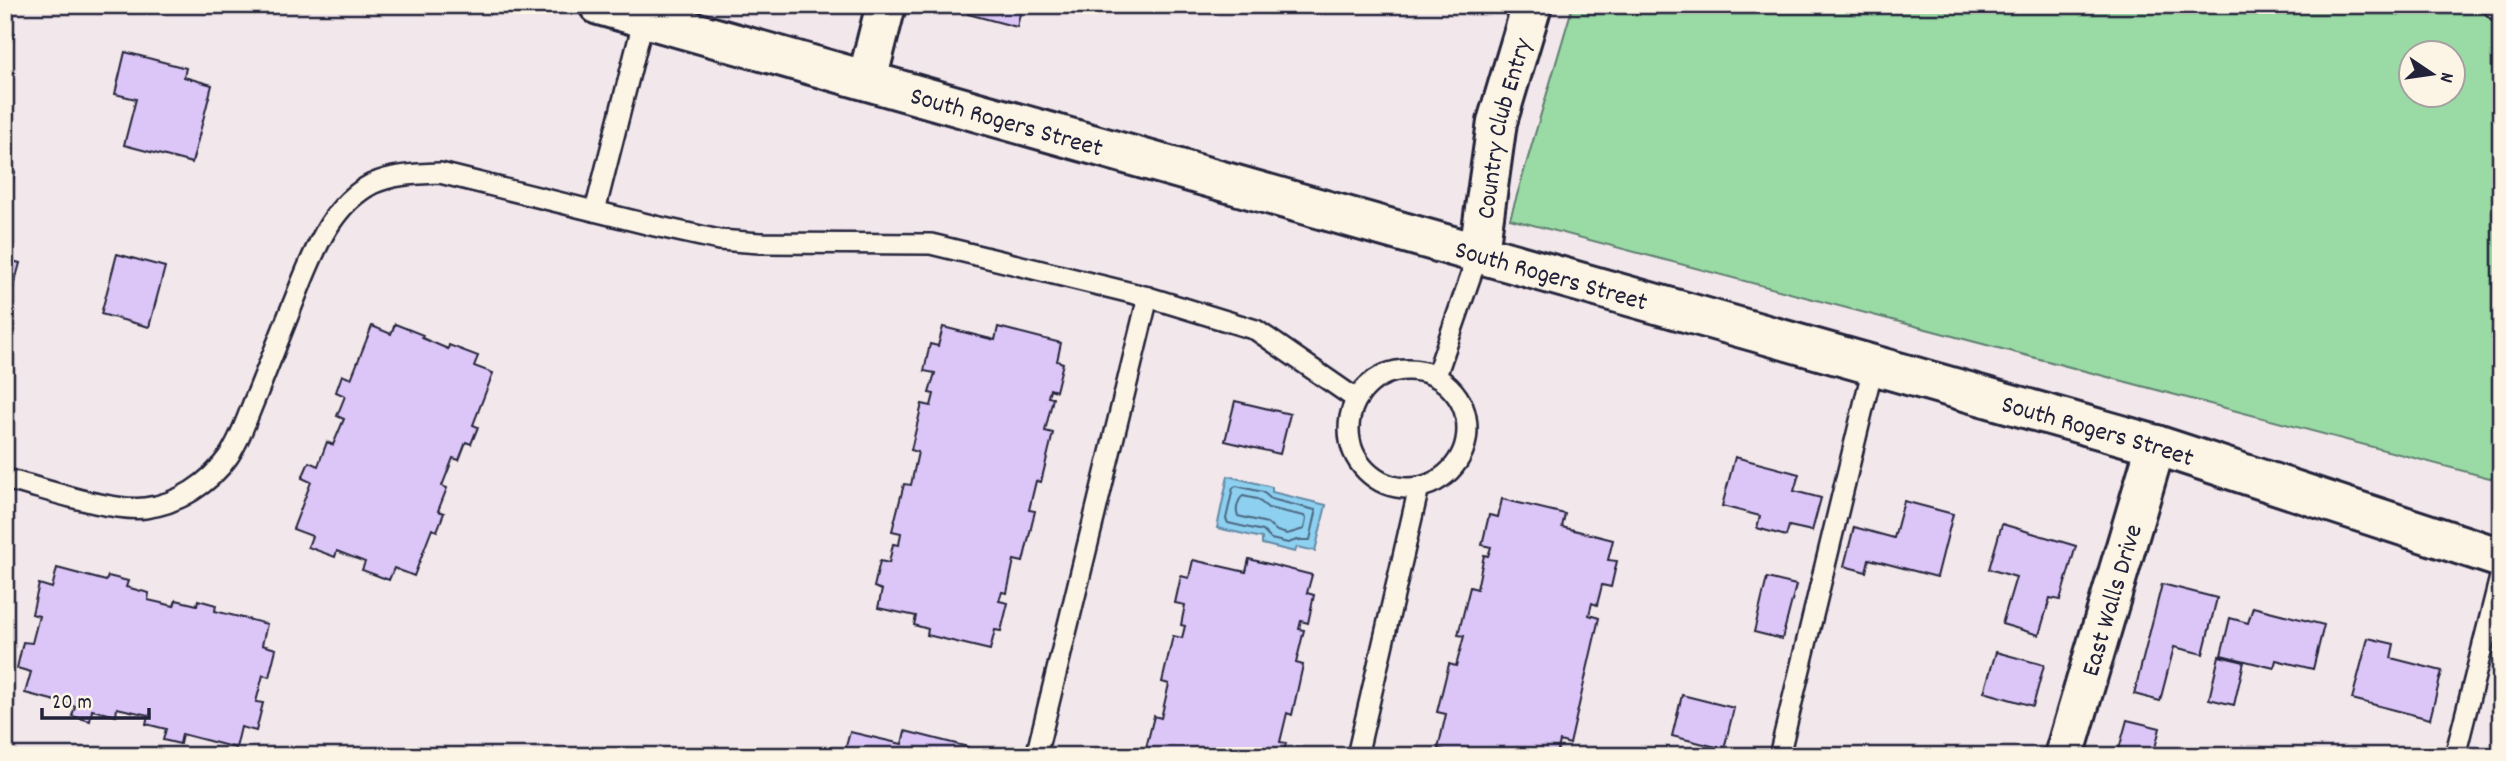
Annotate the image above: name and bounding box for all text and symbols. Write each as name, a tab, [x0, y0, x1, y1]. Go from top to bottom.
street label: Country Club Entry	[1469, 34, 1543, 222]
north arrow	[2398, 38, 2468, 108]
text: N	[2431, 69, 2459, 85]
street label: South Rogers Street	[905, 79, 1107, 169]
street label: South Rogers Street	[1450, 233, 1652, 323]
street label: South Rogers Street	[1997, 387, 2198, 478]
street label: East Walls Drive	[2074, 520, 2154, 681]
scale bar	[42, 677, 149, 721]
text: 20 m	[52, 689, 92, 719]

